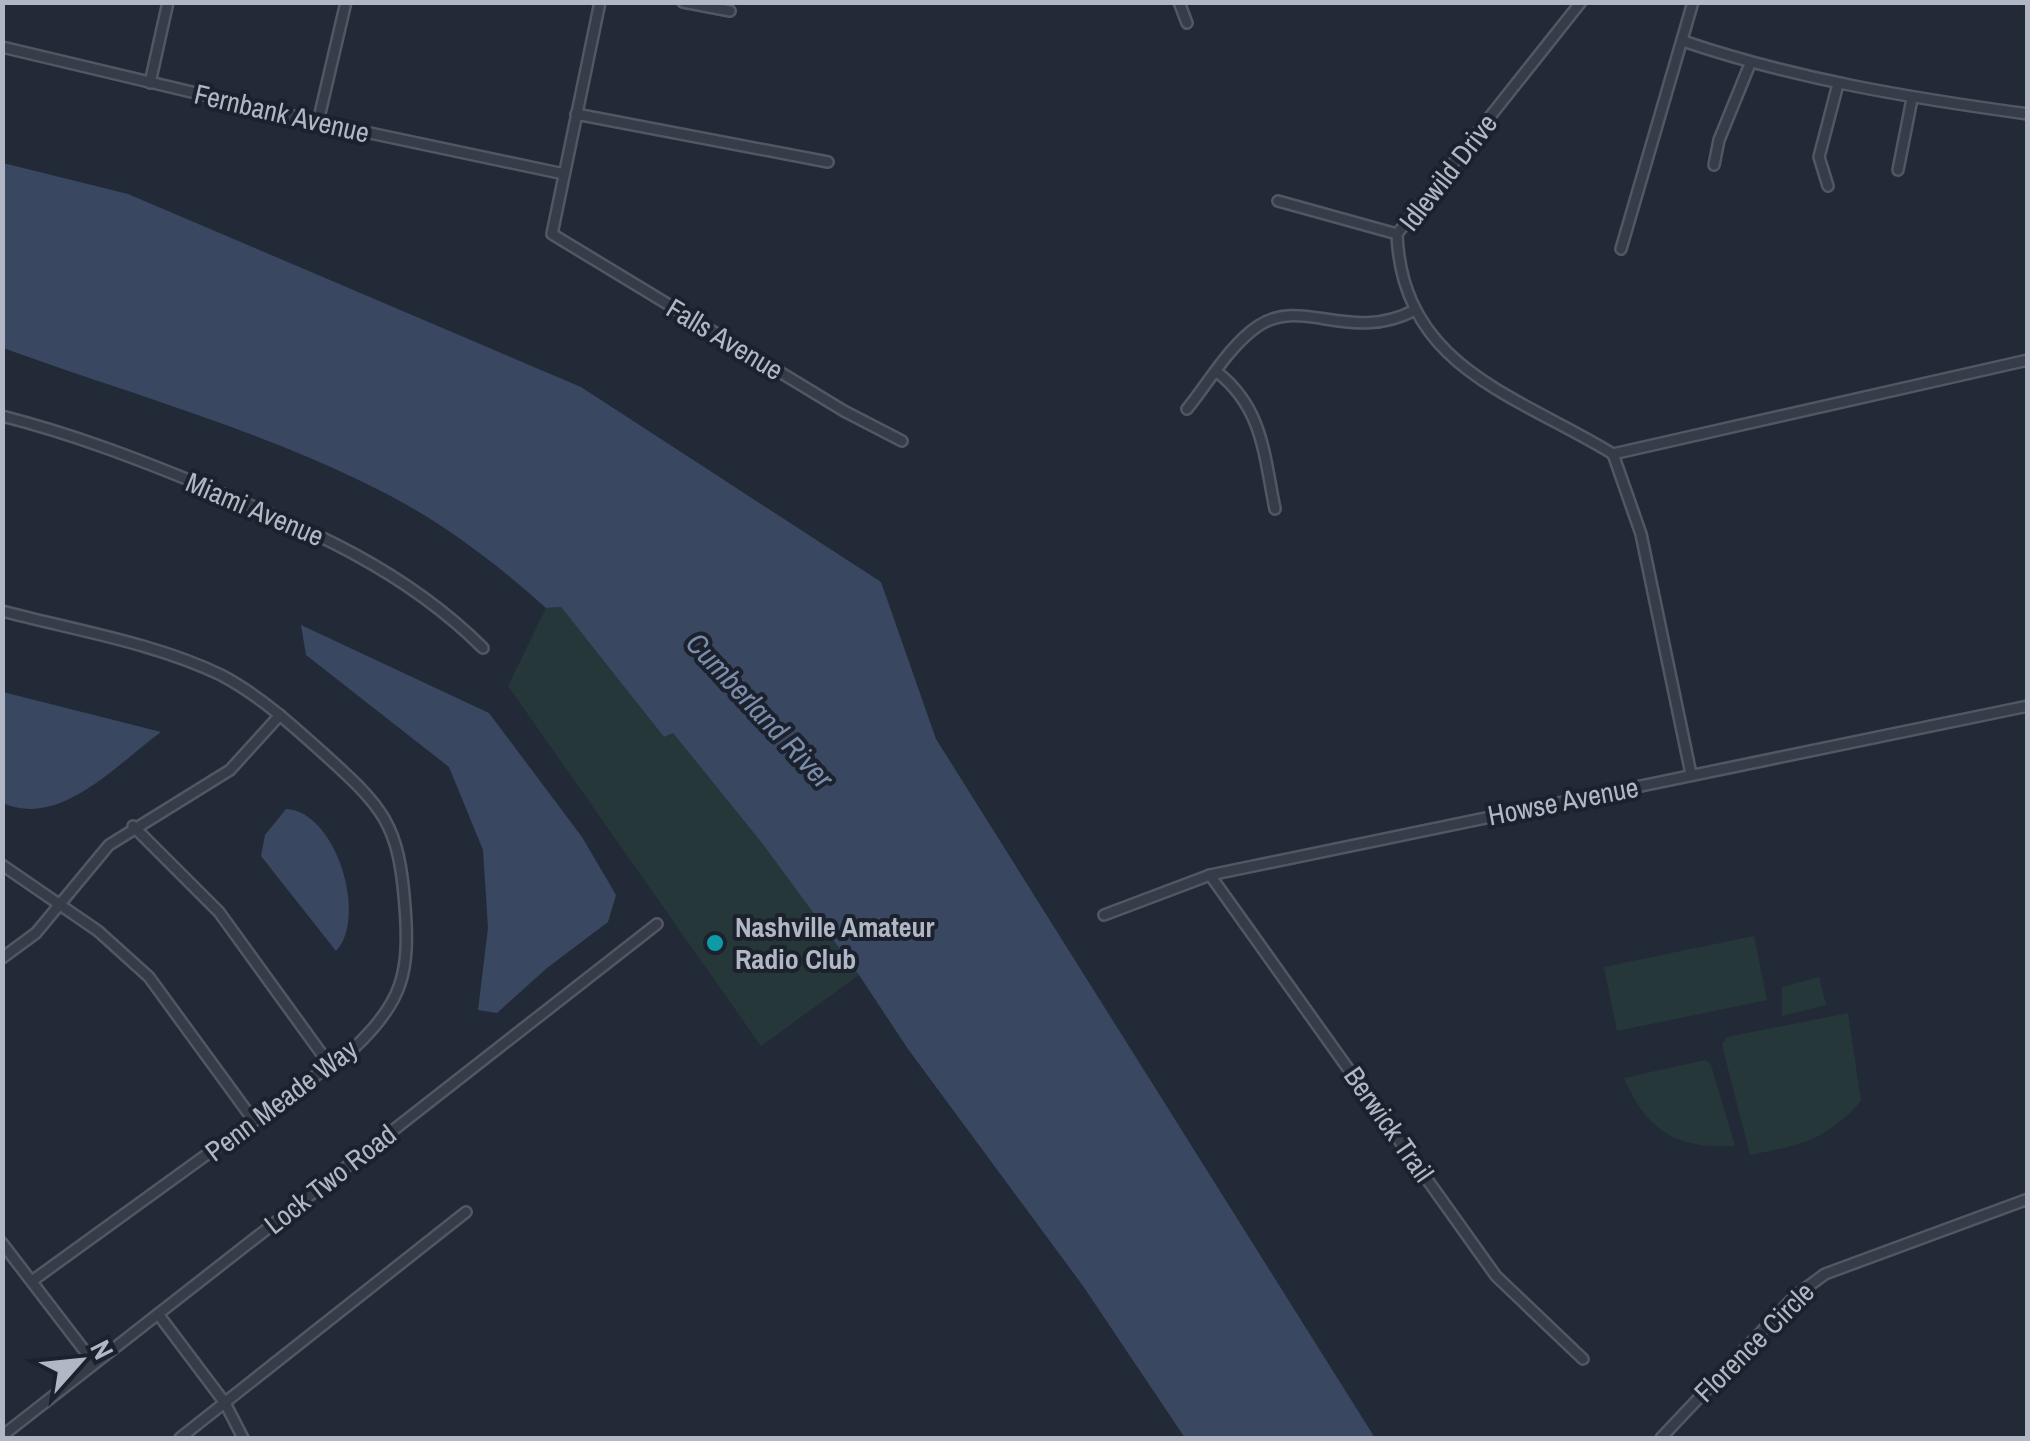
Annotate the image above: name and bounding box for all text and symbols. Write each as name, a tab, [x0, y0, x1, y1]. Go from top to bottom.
street label: Fernbank Avenue	[191, 74, 373, 152]
street label: Idlewild Drive	[1390, 106, 1506, 238]
street label: Falls Avenue	[660, 289, 790, 389]
street label: Miami Avenue	[180, 463, 330, 555]
water label: Cumberland River	[677, 623, 843, 797]
street label: Howse Avenue	[1484, 768, 1642, 834]
place label: Nashville Amateur Radio Club	[735, 908, 935, 978]
marker: Nashville Amateur Radio Club	[704, 932, 726, 954]
street label: Penn Meade Way	[197, 1030, 365, 1170]
street label: Berwick Trail	[1335, 1059, 1443, 1189]
street label: Lock Two Road	[256, 1115, 404, 1243]
street label: Florence Circle	[1686, 1274, 1822, 1410]
north arrow	[30, 1311, 130, 1411]
text: N	[82, 1334, 123, 1366]

